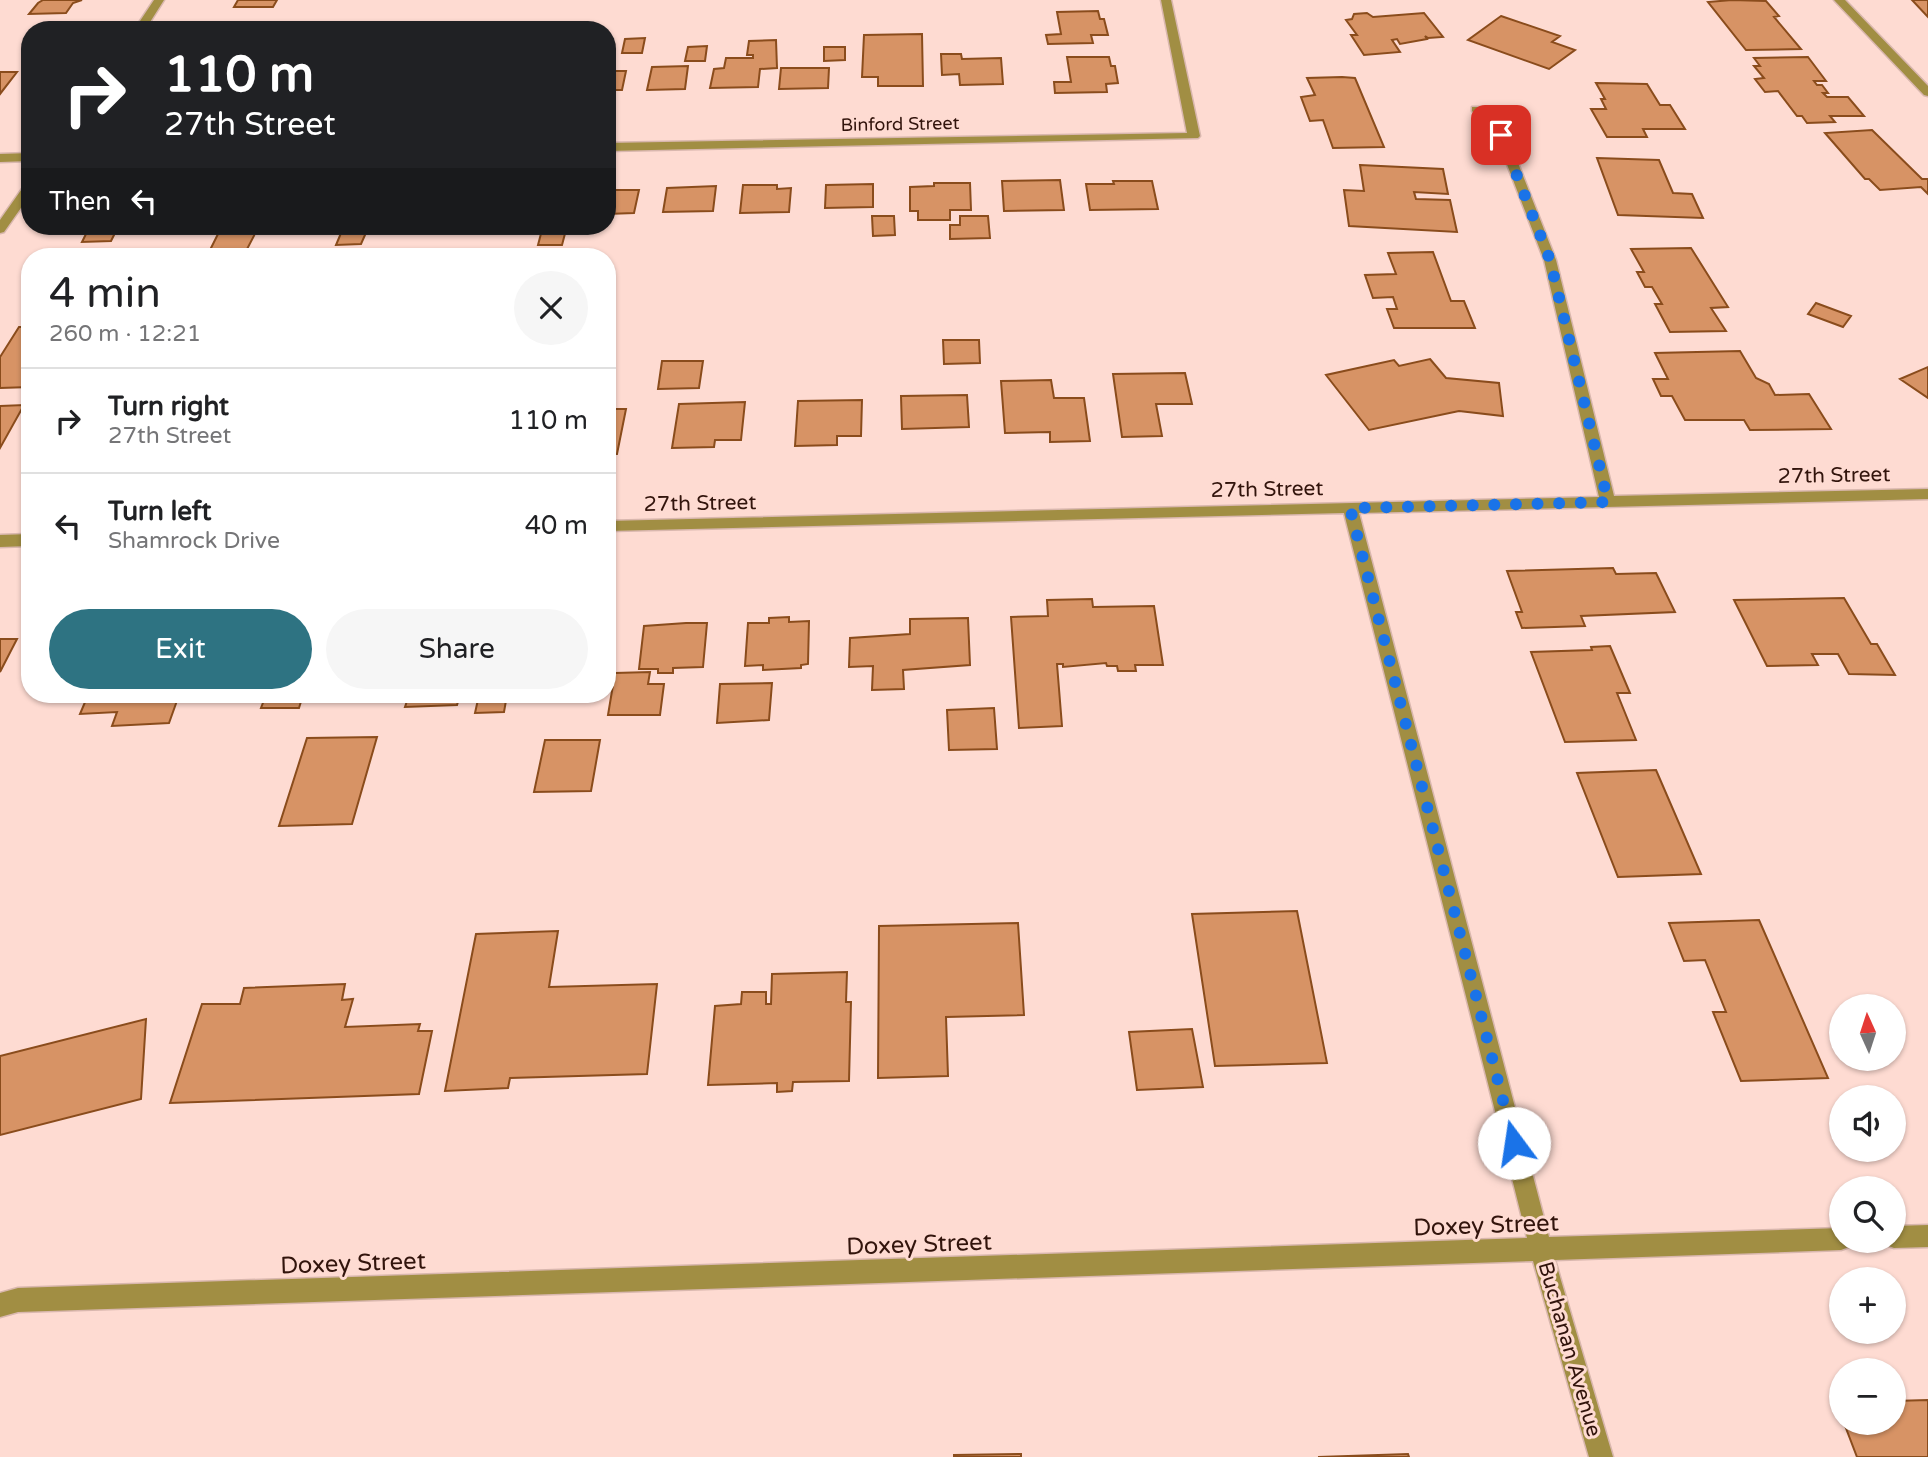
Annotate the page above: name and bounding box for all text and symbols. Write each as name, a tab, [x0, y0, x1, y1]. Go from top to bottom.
text: 110 m	[164, 46, 314, 105]
icon: right	[49, 49, 140, 140]
pin	[1471, 105, 1531, 165]
text: 27th Street	[164, 106, 336, 144]
street label: Binford Street	[840, 112, 960, 136]
icon: arrive	[1482, 116, 1520, 154]
icon: left	[125, 182, 163, 220]
text: Then	[49, 186, 111, 217]
text: 4 min	[49, 268, 161, 319]
button: close	[514, 271, 588, 345]
text: 260 m · 12:21	[49, 320, 201, 348]
text: Turn right	[108, 391, 229, 422]
icon: right	[49, 402, 87, 440]
text: 110 m	[508, 405, 588, 436]
text: 27th Street	[108, 422, 231, 450]
street label: 27th Street	[1777, 462, 1891, 489]
street label: 27th Street	[1210, 476, 1324, 503]
street label: 27th Street	[643, 490, 757, 517]
text: Turn left	[108, 496, 211, 527]
icon: left	[49, 507, 87, 545]
text: 40 m	[525, 510, 588, 541]
text: Shamrock Drive	[108, 527, 280, 555]
button: Exit	[49, 609, 312, 689]
button: Share	[326, 609, 588, 689]
north arrow	[1829, 994, 1906, 1071]
map controls	[1829, 994, 1906, 1435]
button: sound	[1829, 1085, 1906, 1162]
position arrow	[1477, 1106, 1551, 1180]
button: search	[1829, 1176, 1906, 1253]
street label: Doxey Street	[1413, 1208, 1559, 1243]
street label: Doxey Street	[846, 1227, 992, 1262]
street label: Doxey Street	[280, 1246, 426, 1281]
street label: Buchanan Avenue	[1533, 1259, 1607, 1440]
button: +	[1829, 1267, 1906, 1344]
button: −	[1829, 1358, 1906, 1435]

